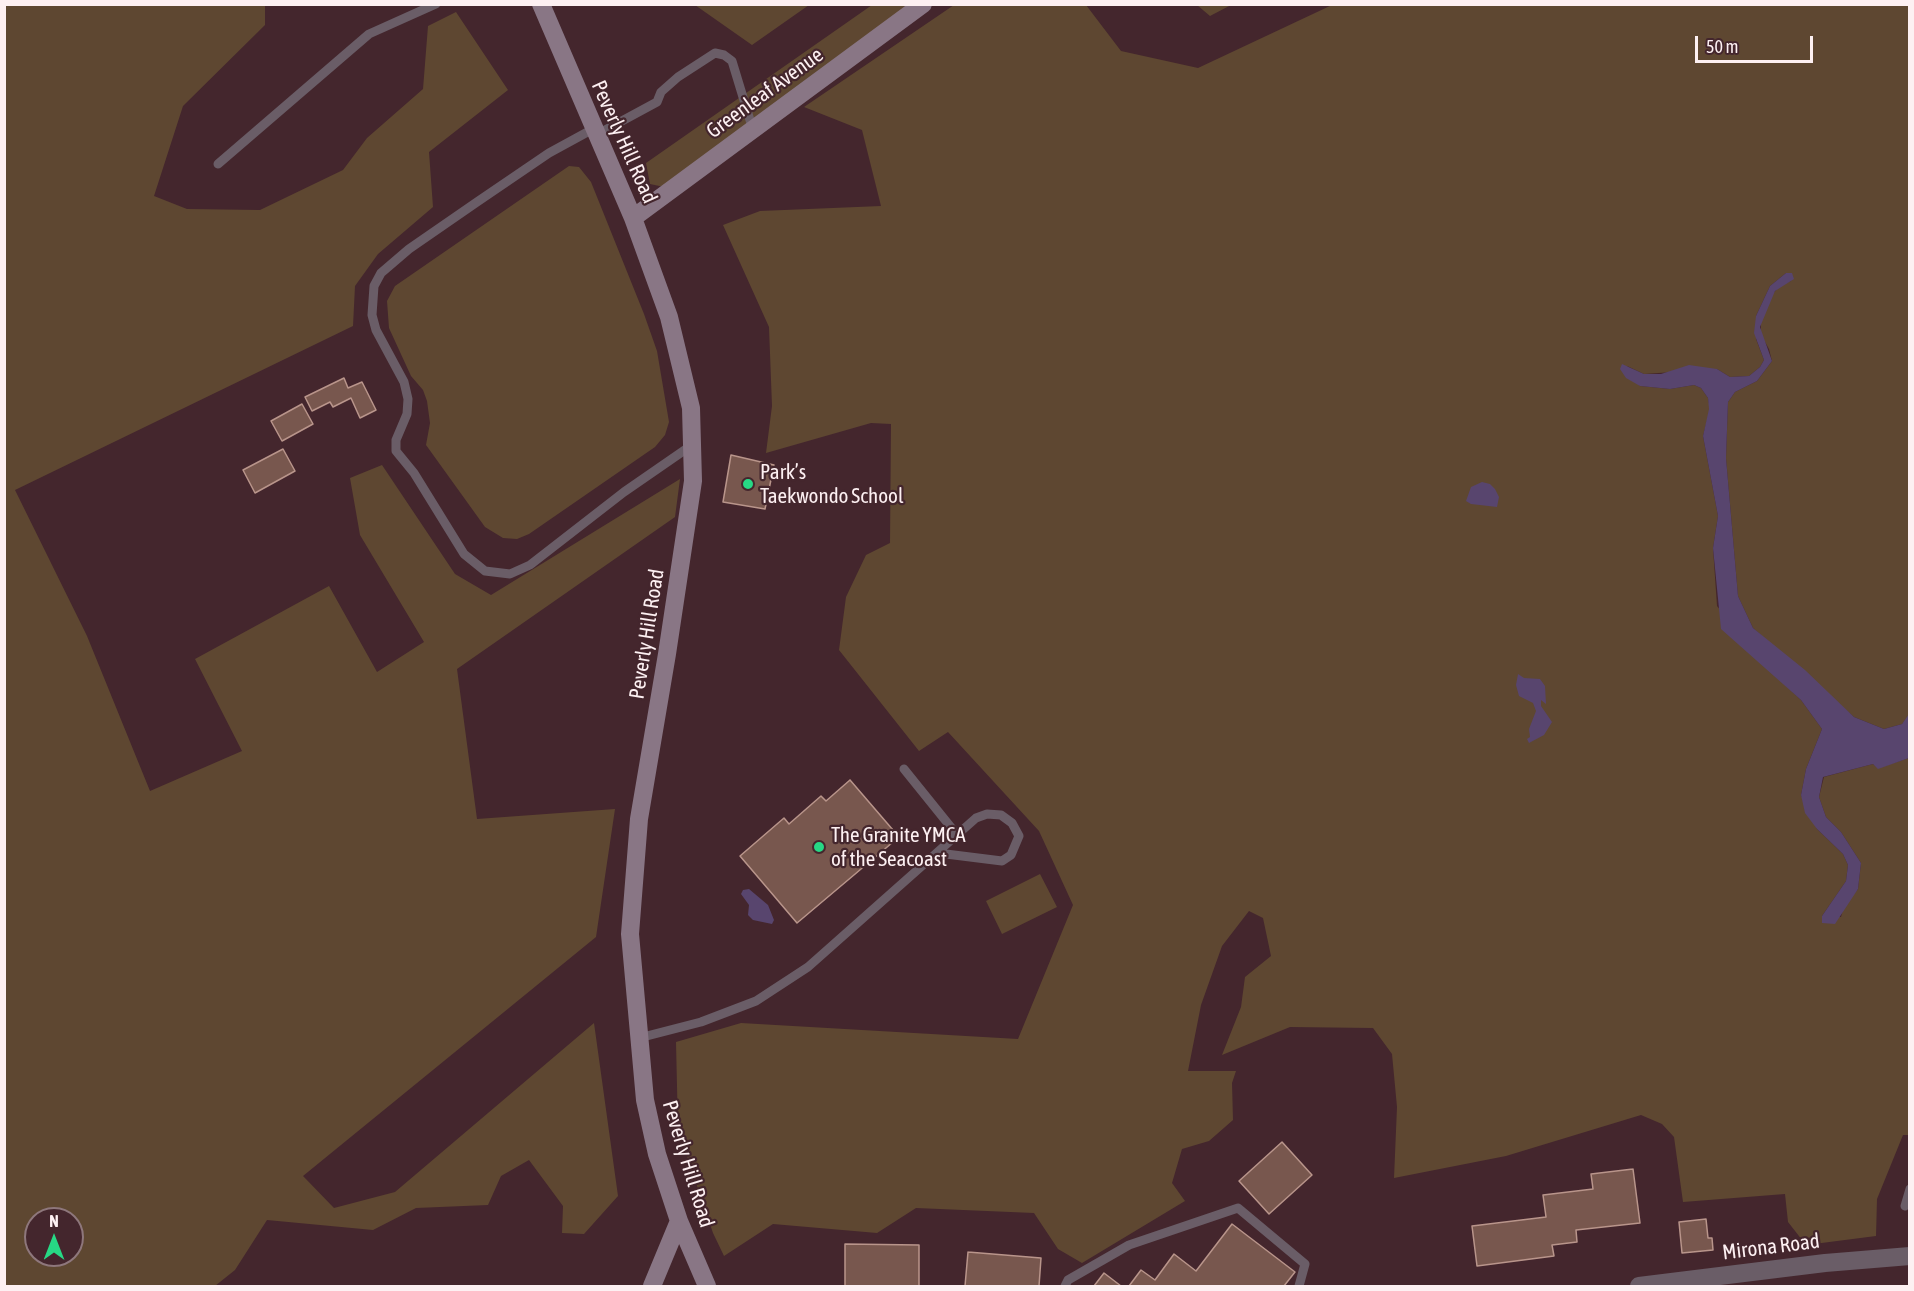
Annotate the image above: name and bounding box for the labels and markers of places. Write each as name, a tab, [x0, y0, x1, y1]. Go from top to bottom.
place label: Park’s Taekwondo School	[760, 459, 903, 509]
marker: Park’s Taekwondo School	[741, 477, 755, 491]
place label: The Granite YMCA of the Seacoast	[831, 822, 965, 872]
marker: The Granite YMCA of the Seacoast	[812, 840, 826, 854]

